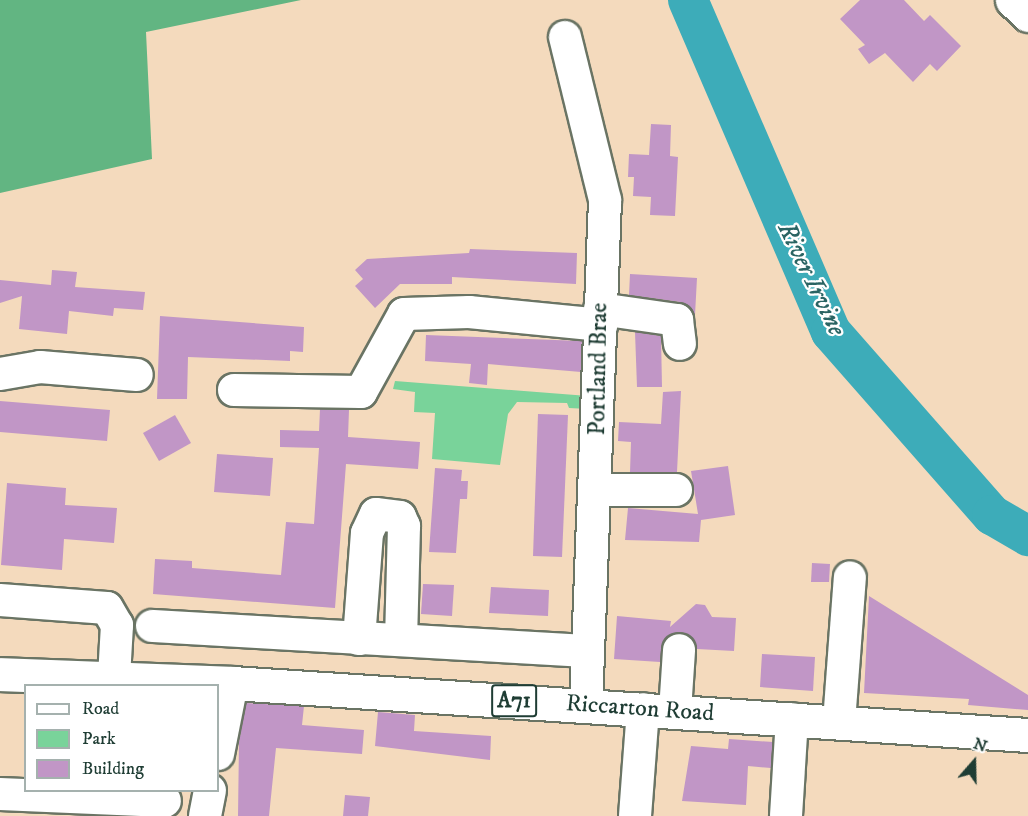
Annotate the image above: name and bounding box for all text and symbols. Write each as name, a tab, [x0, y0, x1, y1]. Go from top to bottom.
water label: River Irvine	[770, 217, 852, 341]
street label: Portland Brae	[583, 302, 615, 436]
road number: A71	[490, 682, 538, 720]
legend	[24, 684, 219, 792]
street label: Riccarton Road	[565, 689, 715, 729]
text: Road	[82, 698, 119, 720]
text: Park	[82, 728, 116, 750]
north arrow	[944, 732, 1004, 792]
text: N	[971, 733, 990, 757]
text: Building	[82, 758, 144, 780]

